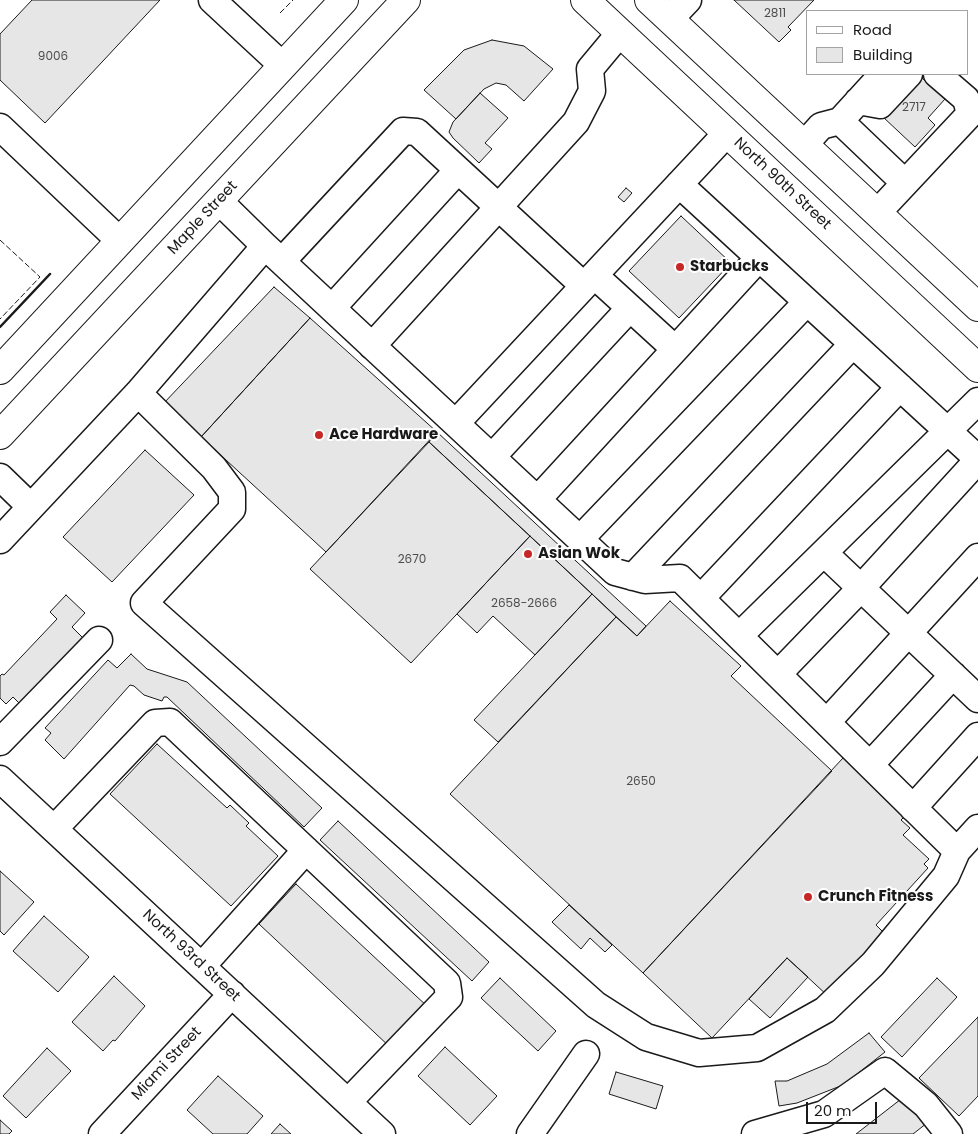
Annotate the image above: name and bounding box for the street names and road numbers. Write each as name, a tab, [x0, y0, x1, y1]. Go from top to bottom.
street label: North 90th Street	[730, 134, 834, 234]
street label: Maple Street	[164, 177, 242, 259]
street label: North 93rd Street	[139, 906, 243, 1006]
street label: Miami Street	[128, 1024, 206, 1104]

